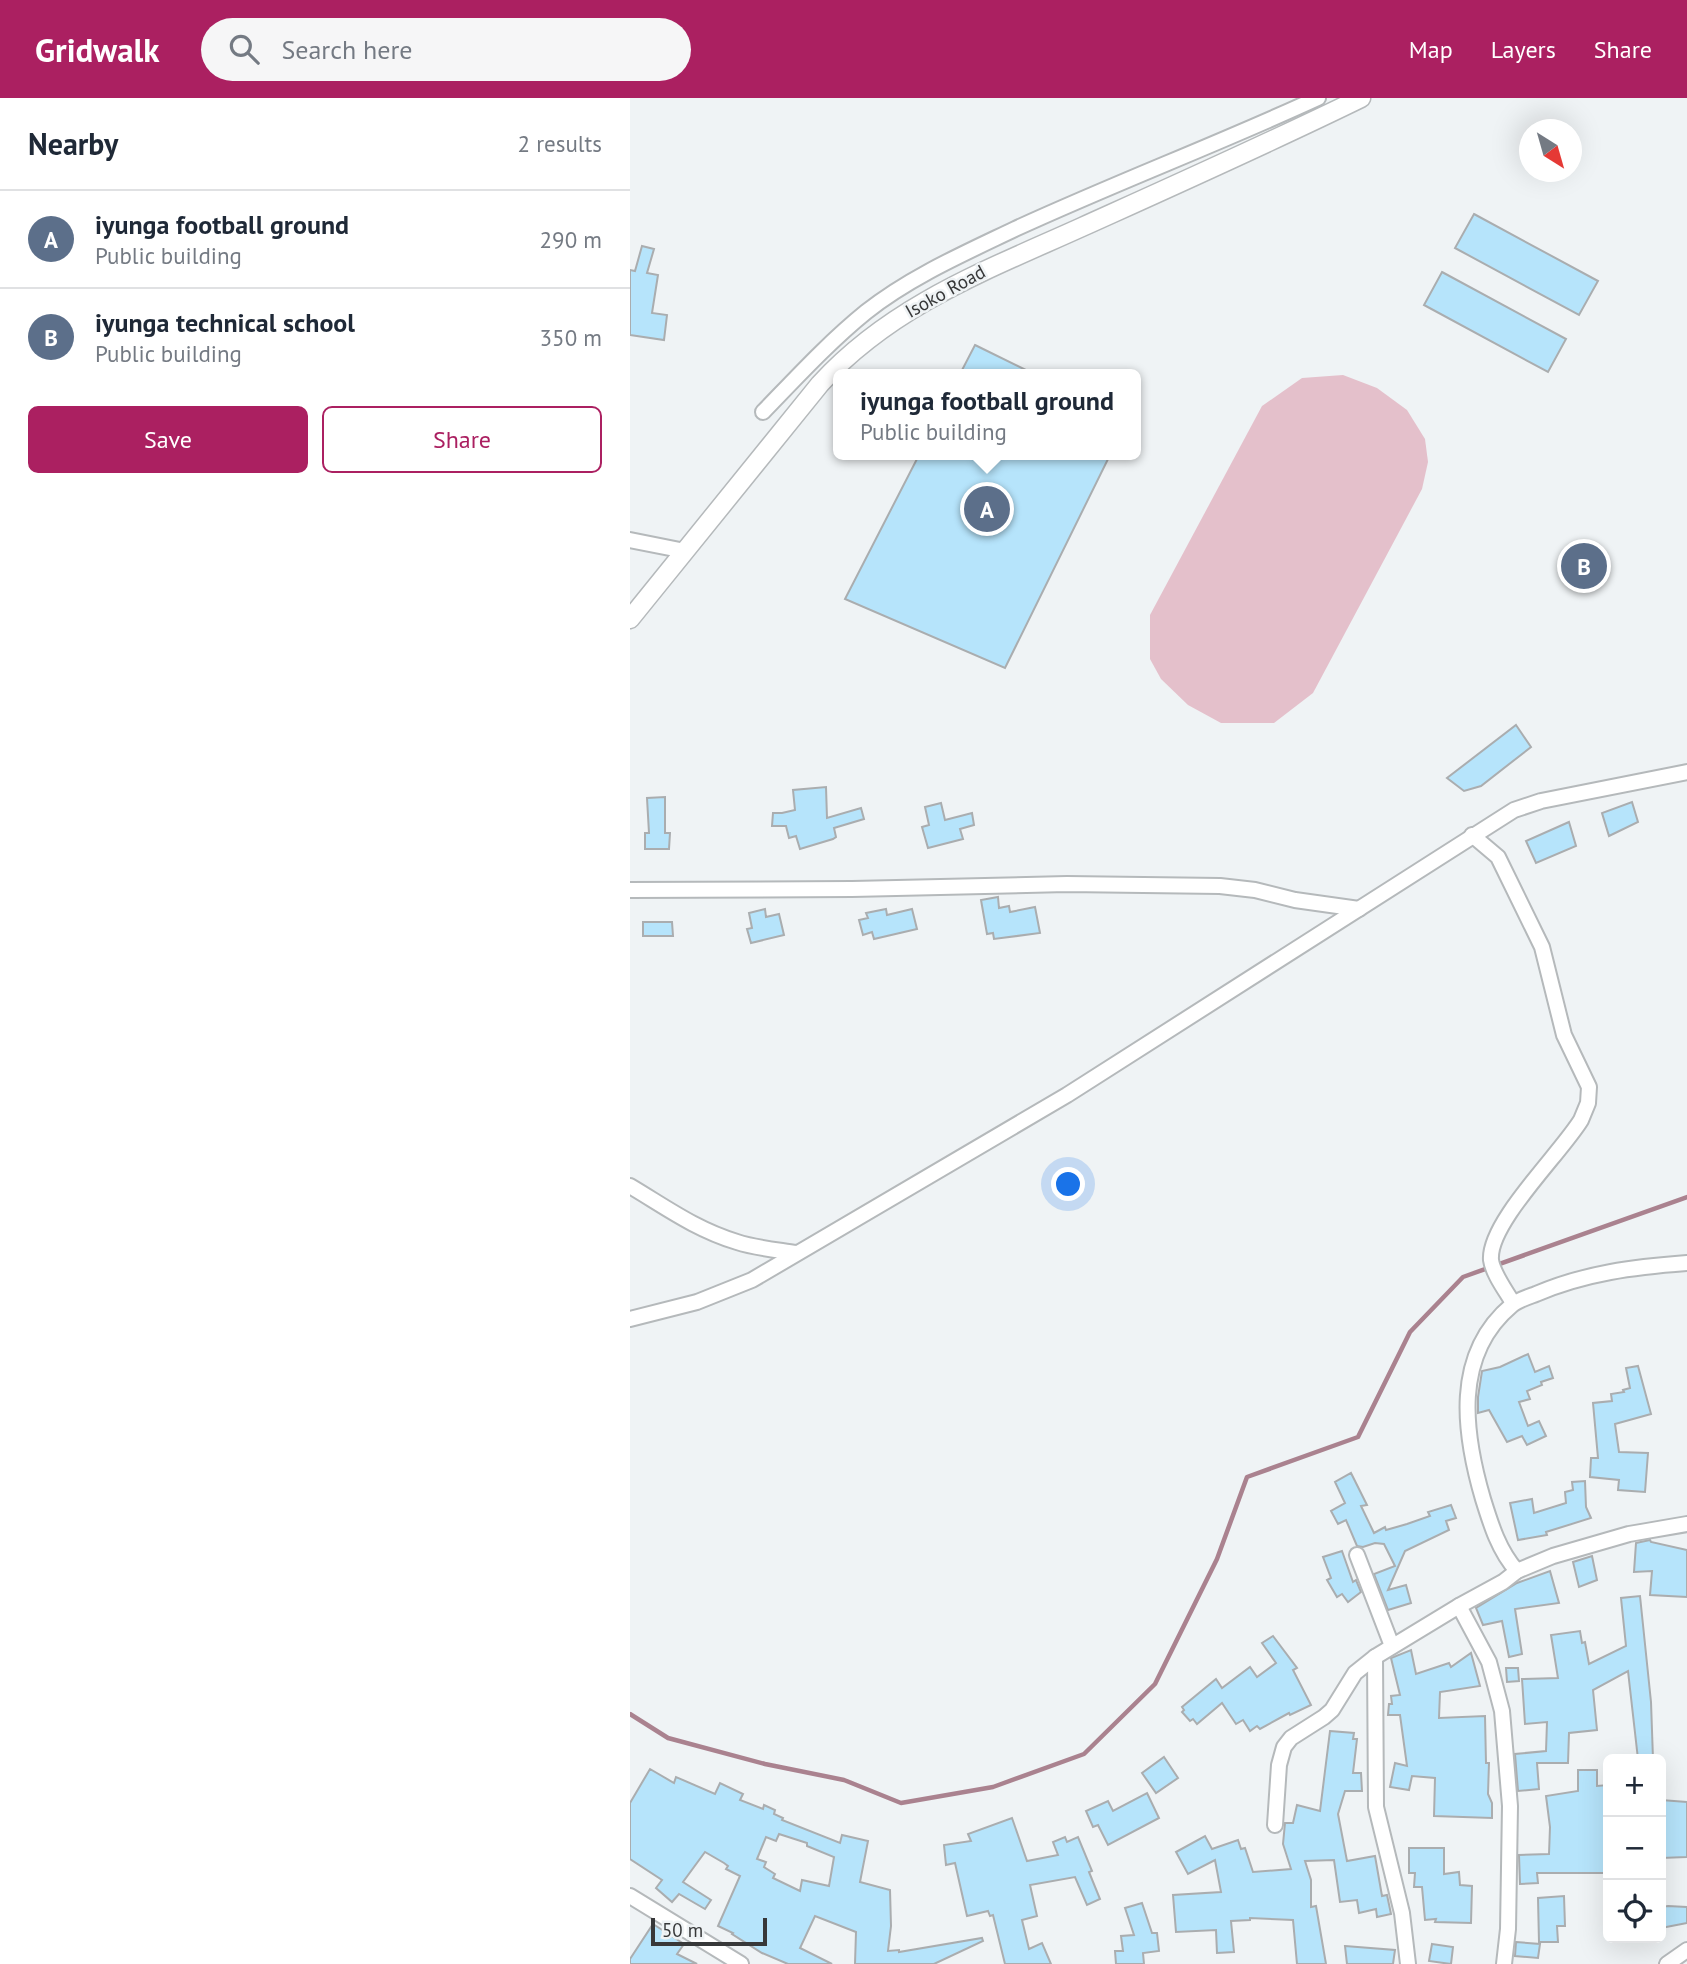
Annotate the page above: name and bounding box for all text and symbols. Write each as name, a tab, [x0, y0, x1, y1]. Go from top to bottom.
search box	[201, 18, 691, 81]
text: Gridwalk	[35, 28, 159, 71]
icon: search	[225, 30, 263, 68]
text: Search here	[281, 33, 413, 66]
text: Map	[1409, 34, 1453, 65]
text: Layers	[1491, 34, 1556, 65]
text: Share	[1594, 34, 1652, 65]
north arrow	[1519, 119, 1582, 182]
text: Nearby	[28, 124, 118, 163]
text: 2 results	[518, 129, 602, 158]
text: iyunga football ground	[95, 208, 349, 241]
text: A	[44, 225, 58, 254]
text: 290 m	[540, 225, 602, 254]
text: Public building	[95, 241, 242, 270]
street label: Isoko Road	[901, 259, 989, 323]
text: iyunga technical school	[95, 306, 355, 339]
text: B	[44, 323, 58, 352]
text: 350 m	[540, 323, 602, 352]
text: Public building	[95, 339, 242, 368]
popup	[833, 369, 1141, 460]
text: iyunga football ground	[860, 384, 1114, 417]
button: Save	[28, 406, 308, 473]
button: Share	[322, 406, 602, 473]
text: Public building	[860, 417, 1007, 446]
pin: A	[964, 483, 1010, 535]
pin: B	[1561, 540, 1607, 592]
your location	[1051, 1167, 1085, 1201]
map controls	[1603, 1754, 1666, 1943]
button: +	[1603, 1754, 1666, 1817]
button: −	[1603, 1817, 1666, 1880]
button: locate	[1603, 1880, 1666, 1943]
scale bar	[651, 1915, 766, 1947]
text: 50 m	[662, 1918, 703, 1942]

